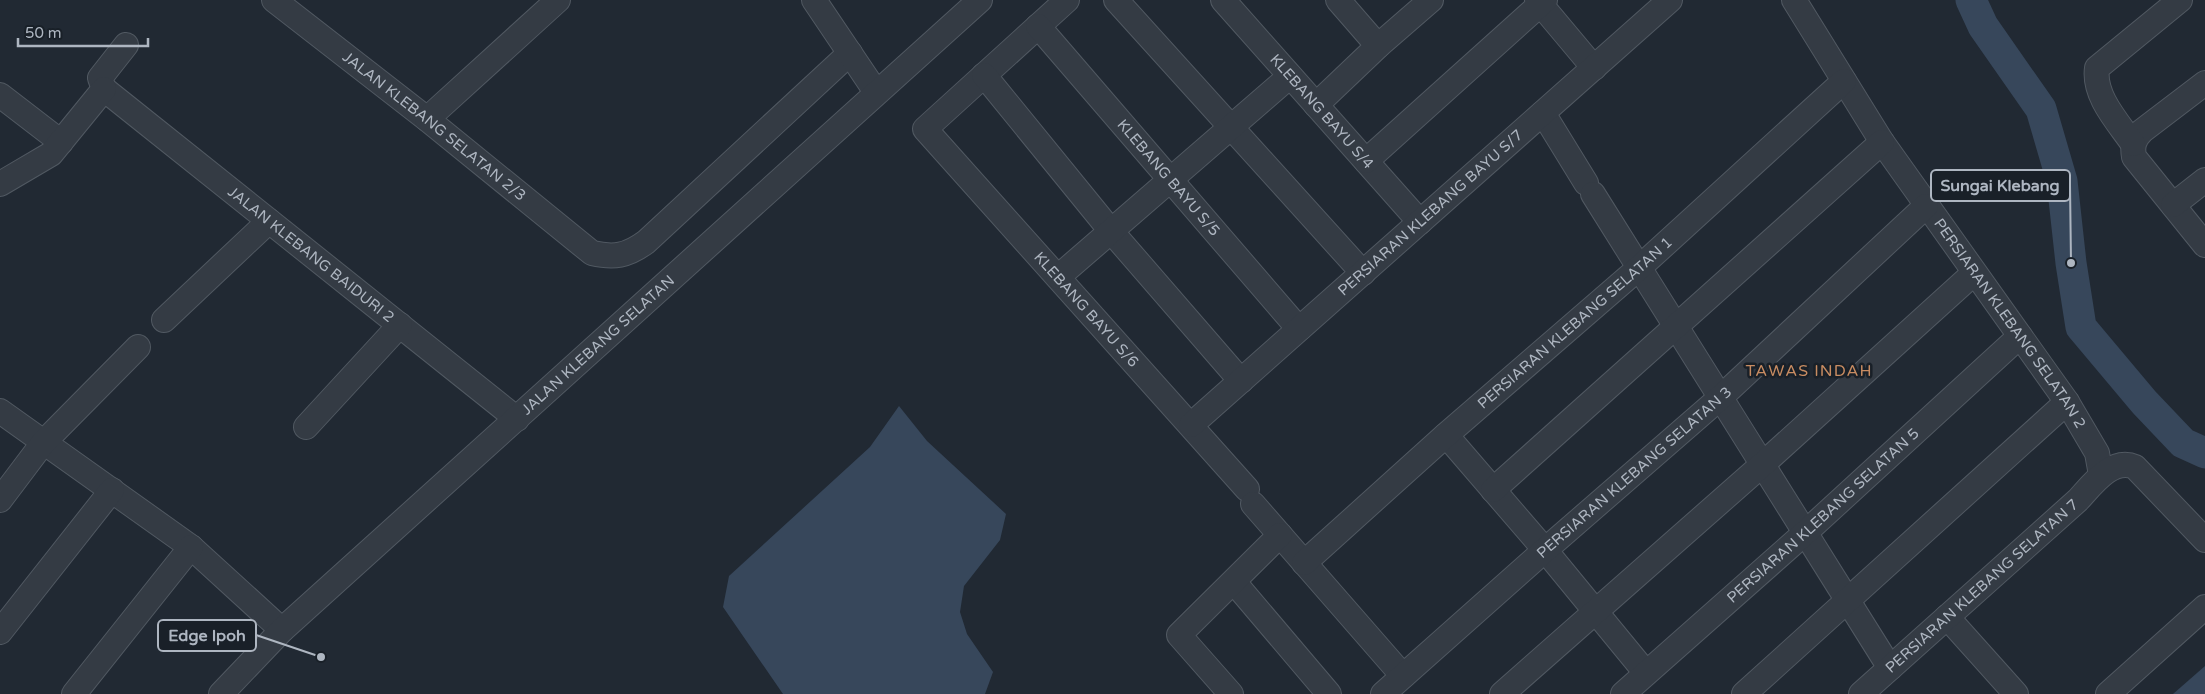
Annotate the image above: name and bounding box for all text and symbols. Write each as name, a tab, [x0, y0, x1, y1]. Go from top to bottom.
scale bar	[18, 15, 148, 47]
text: 50 m	[25, 24, 62, 42]
street label: JALAN KLEBANG SELATAN 2/3	[339, 48, 530, 205]
street label: KLEBANG BAYU S/4	[1266, 50, 1377, 172]
street label: KLEBANG BAYU S/5	[1113, 116, 1224, 240]
street label: PERSIARAN KLEBANG BAYU S/7	[1334, 126, 1527, 299]
callout: Sungai Klebang	[1931, 170, 2070, 201]
text: Sungai Klebang	[1940, 176, 2060, 196]
street label: JALAN KLEBANG BAIDURI 2	[224, 183, 398, 326]
street label: PERSIARAN KLEBANG SELATAN 2	[1930, 215, 2089, 432]
street label: PERSIARAN KLEBANG SELATAN 1	[1474, 233, 1676, 413]
street label: KLEBANG BAYU S/6	[1030, 248, 1143, 371]
street label: JALAN KLEBANG SELATAN	[518, 271, 678, 418]
district label: TAWAS INDAH	[1745, 361, 1873, 381]
street label: PERSIARAN KLEBANG SELATAN 3	[1533, 383, 1735, 562]
street label: PERSIARAN KLEBANG SELATAN 5	[1723, 424, 1923, 607]
street label: PERSIARAN KLEBANG SELATAN 7	[1882, 495, 2082, 677]
callout: Edge Ipoh	[158, 620, 256, 651]
text: Edge Ipoh	[168, 626, 246, 646]

